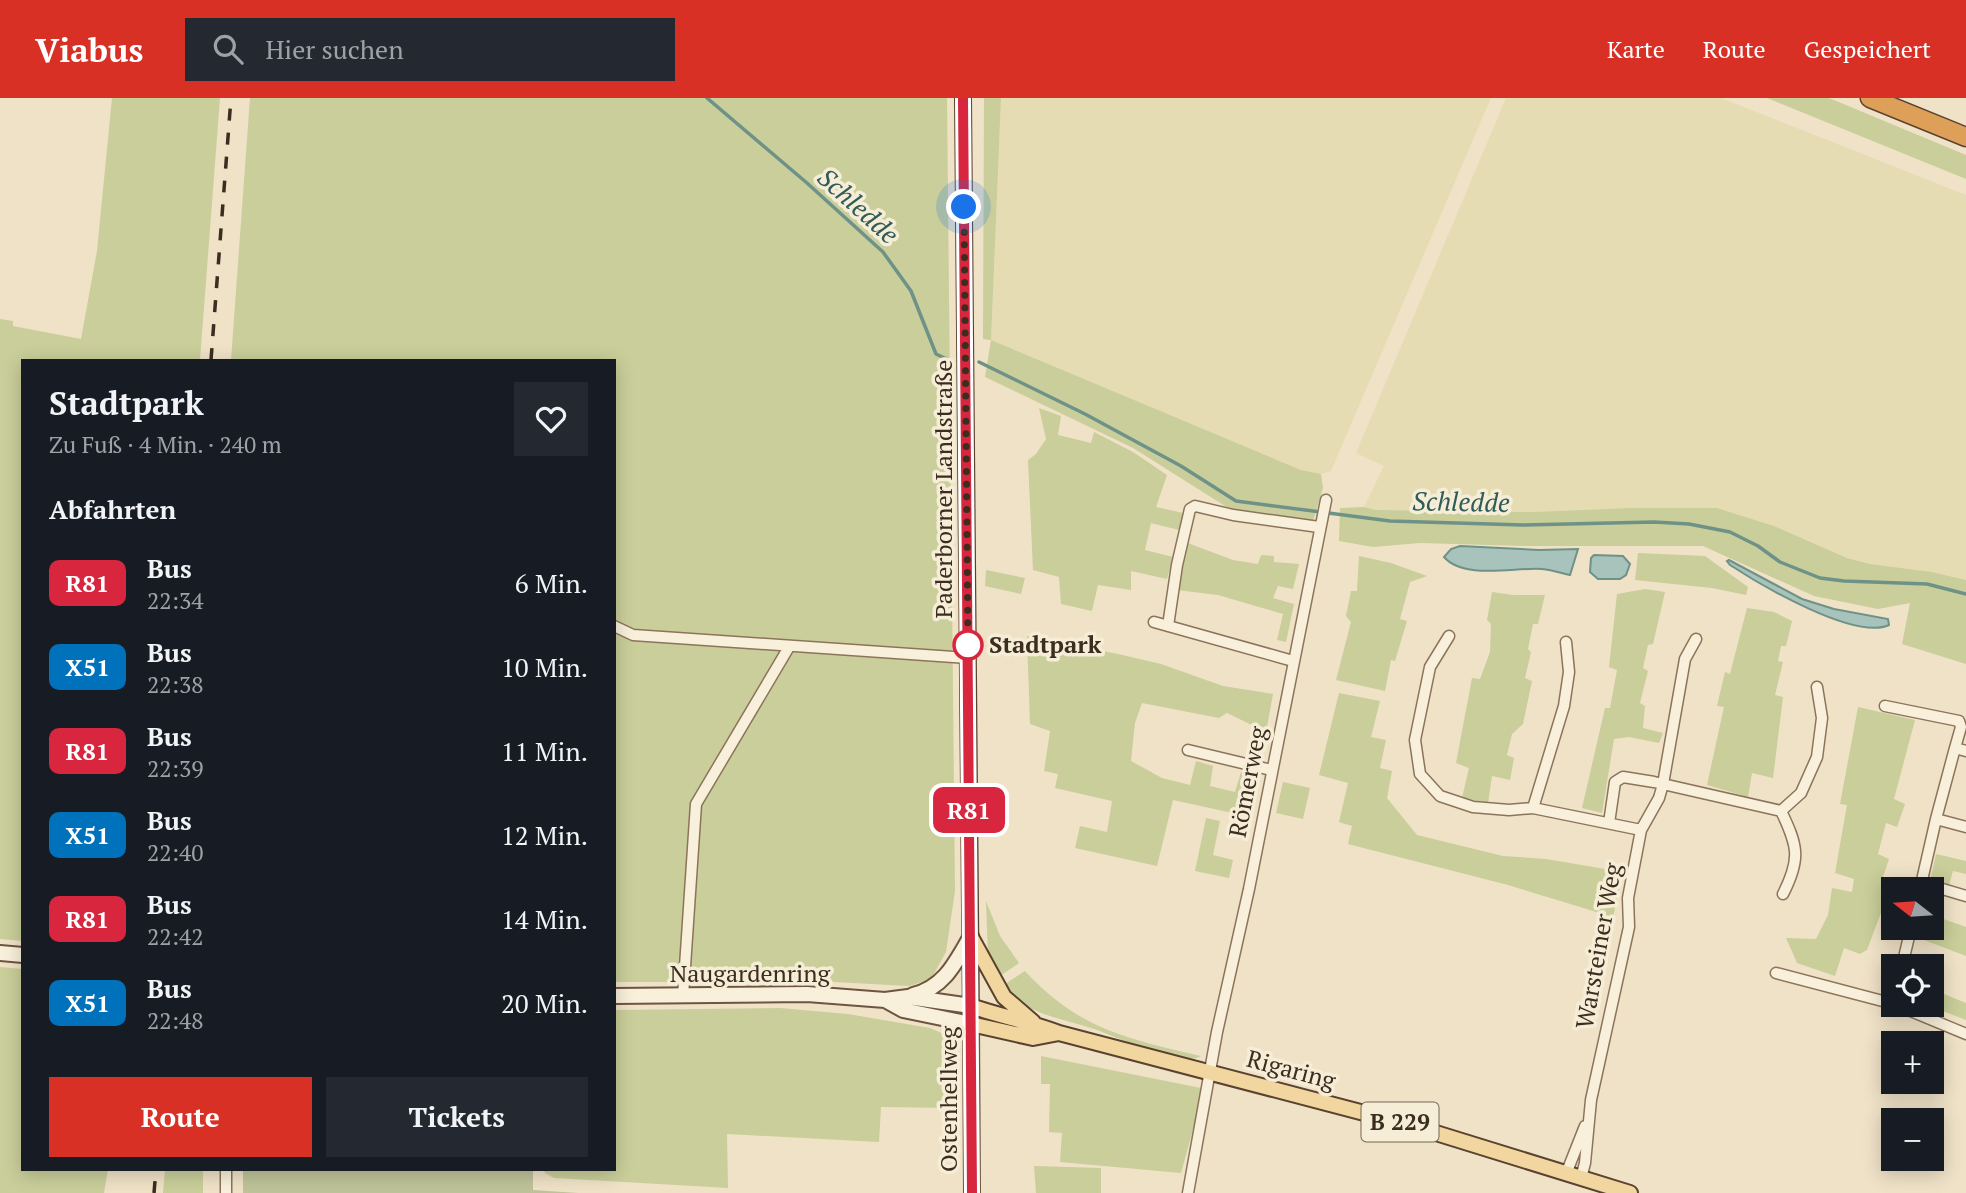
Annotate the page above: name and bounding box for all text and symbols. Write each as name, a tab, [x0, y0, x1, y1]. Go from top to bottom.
search box	[185, 18, 675, 81]
text: Viabus	[35, 28, 143, 71]
icon: search	[209, 30, 247, 68]
text: Hier suchen	[265, 32, 404, 66]
text: Karte	[1607, 33, 1665, 65]
text: Route	[1703, 33, 1766, 65]
text: Gespeichert	[1804, 33, 1931, 65]
water label: Schledde	[811, 160, 906, 251]
your location	[946, 189, 981, 224]
street label: Paderborner Landstraße	[927, 360, 959, 618]
text: Stadtpark	[49, 381, 204, 424]
button: heart	[514, 382, 588, 456]
text: Zu Fuß · 4 Min. · 240 m	[49, 429, 282, 460]
water label: Schledde	[1412, 483, 1510, 519]
text: Abfahrten	[49, 492, 176, 526]
text: Bus	[147, 551, 192, 585]
text: 6 Min.	[515, 566, 588, 600]
text: R81	[66, 567, 109, 599]
text: 22:34	[147, 585, 204, 616]
place label: Stadtpark	[989, 628, 1102, 660]
marker: Stadtpark	[953, 630, 983, 660]
text: Bus	[147, 635, 192, 669]
text: 10 Min.	[501, 650, 588, 684]
text: X51	[65, 651, 110, 683]
text: 22:38	[147, 669, 204, 700]
text: Bus	[147, 719, 192, 753]
street label: Römerweg	[1221, 723, 1274, 840]
text: 11 Min.	[501, 734, 588, 768]
text: R81	[66, 735, 109, 767]
text: 22:39	[147, 753, 204, 784]
line badge: R81	[929, 787, 1009, 833]
text: R81	[947, 794, 991, 826]
text: Bus	[147, 803, 192, 837]
text: 12 Min.	[501, 818, 588, 852]
text: X51	[65, 819, 110, 851]
text: 22:40	[147, 837, 204, 868]
street label: Warsteiner Weg	[1568, 860, 1628, 1031]
north arrow	[1881, 877, 1944, 940]
map controls	[1881, 877, 1944, 1171]
text: Bus	[147, 887, 192, 921]
text: 14 Min.	[501, 902, 588, 936]
text: R81	[66, 903, 109, 935]
text: 22:42	[147, 921, 204, 952]
button: locate	[1881, 954, 1944, 1017]
street label: Naugardenring	[670, 957, 831, 989]
text: Bus	[147, 971, 192, 1005]
text: 20 Min.	[501, 986, 588, 1020]
text: X51	[65, 987, 110, 1019]
text: 22:48	[147, 1005, 204, 1036]
street label: Ostenhellweg	[932, 1026, 964, 1172]
button: +	[1881, 1031, 1944, 1094]
street label: Rigaring	[1243, 1042, 1340, 1096]
button: Route	[49, 1077, 312, 1157]
button: Tickets	[326, 1077, 588, 1157]
road number: B 229	[1362, 1102, 1438, 1142]
button: −	[1881, 1108, 1944, 1171]

